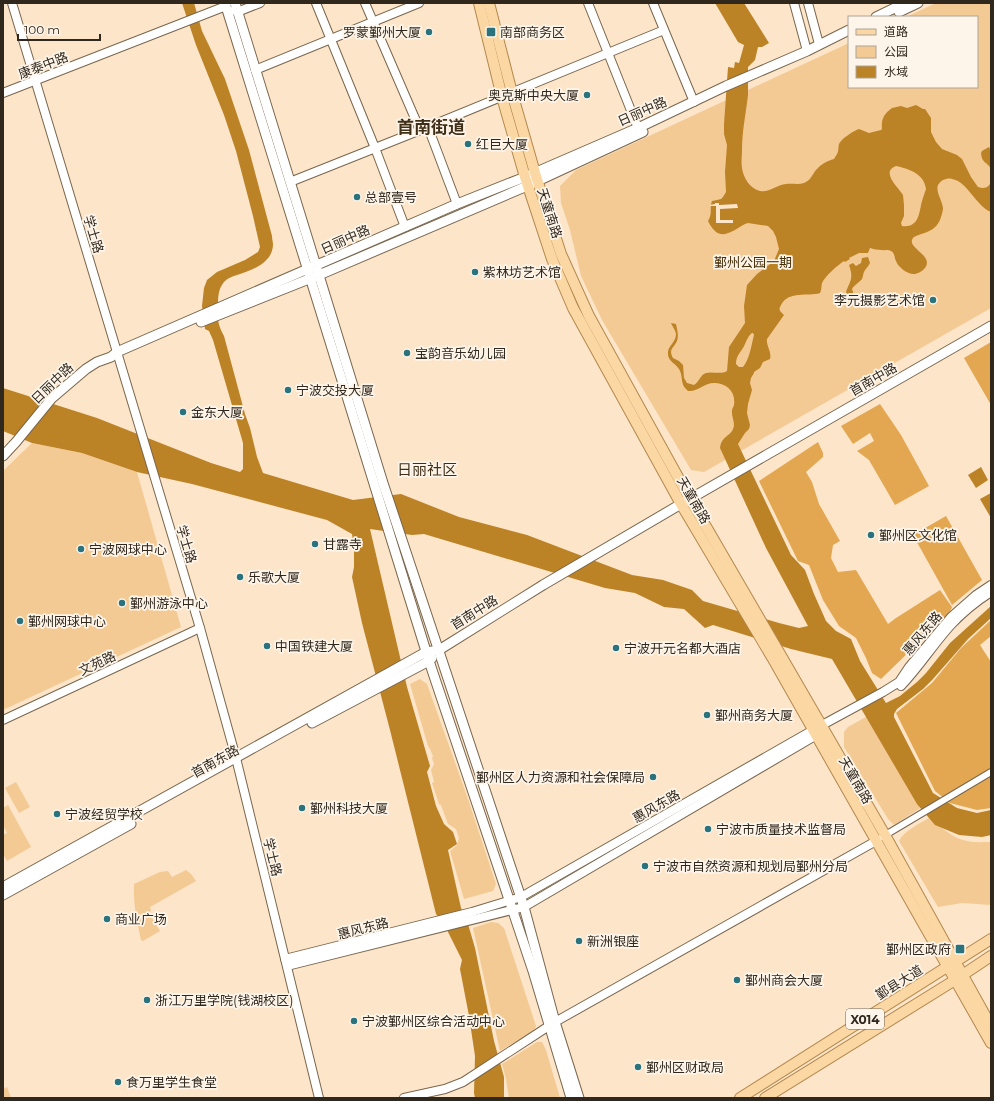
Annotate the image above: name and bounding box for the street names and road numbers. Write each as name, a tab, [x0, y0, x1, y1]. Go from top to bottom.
street label: 康泰中路	[16, 48, 70, 82]
street label: 日丽中路	[615, 93, 669, 129]
street label: 天童南路	[534, 186, 566, 240]
street label: 学士路	[81, 213, 107, 255]
street label: 日丽中路	[318, 221, 372, 257]
street label: 日丽中路	[28, 359, 76, 407]
street label: 首南中路	[846, 359, 900, 399]
street label: 天童南路	[674, 473, 714, 527]
street label: 学士路	[174, 523, 200, 565]
street label: 首南中路	[448, 591, 500, 633]
street label: 惠风东路	[899, 608, 945, 658]
street label: 文苑路	[76, 648, 118, 678]
street label: 首南东路	[188, 741, 242, 781]
street label: 天童南路	[836, 753, 876, 807]
street label: 惠风东路	[629, 786, 683, 826]
street label: 学士路	[261, 836, 285, 878]
street label: 惠风东路	[336, 914, 390, 942]
street label: 鄞县大道	[873, 961, 925, 1003]
road number: X014	[846, 1009, 884, 1029]

